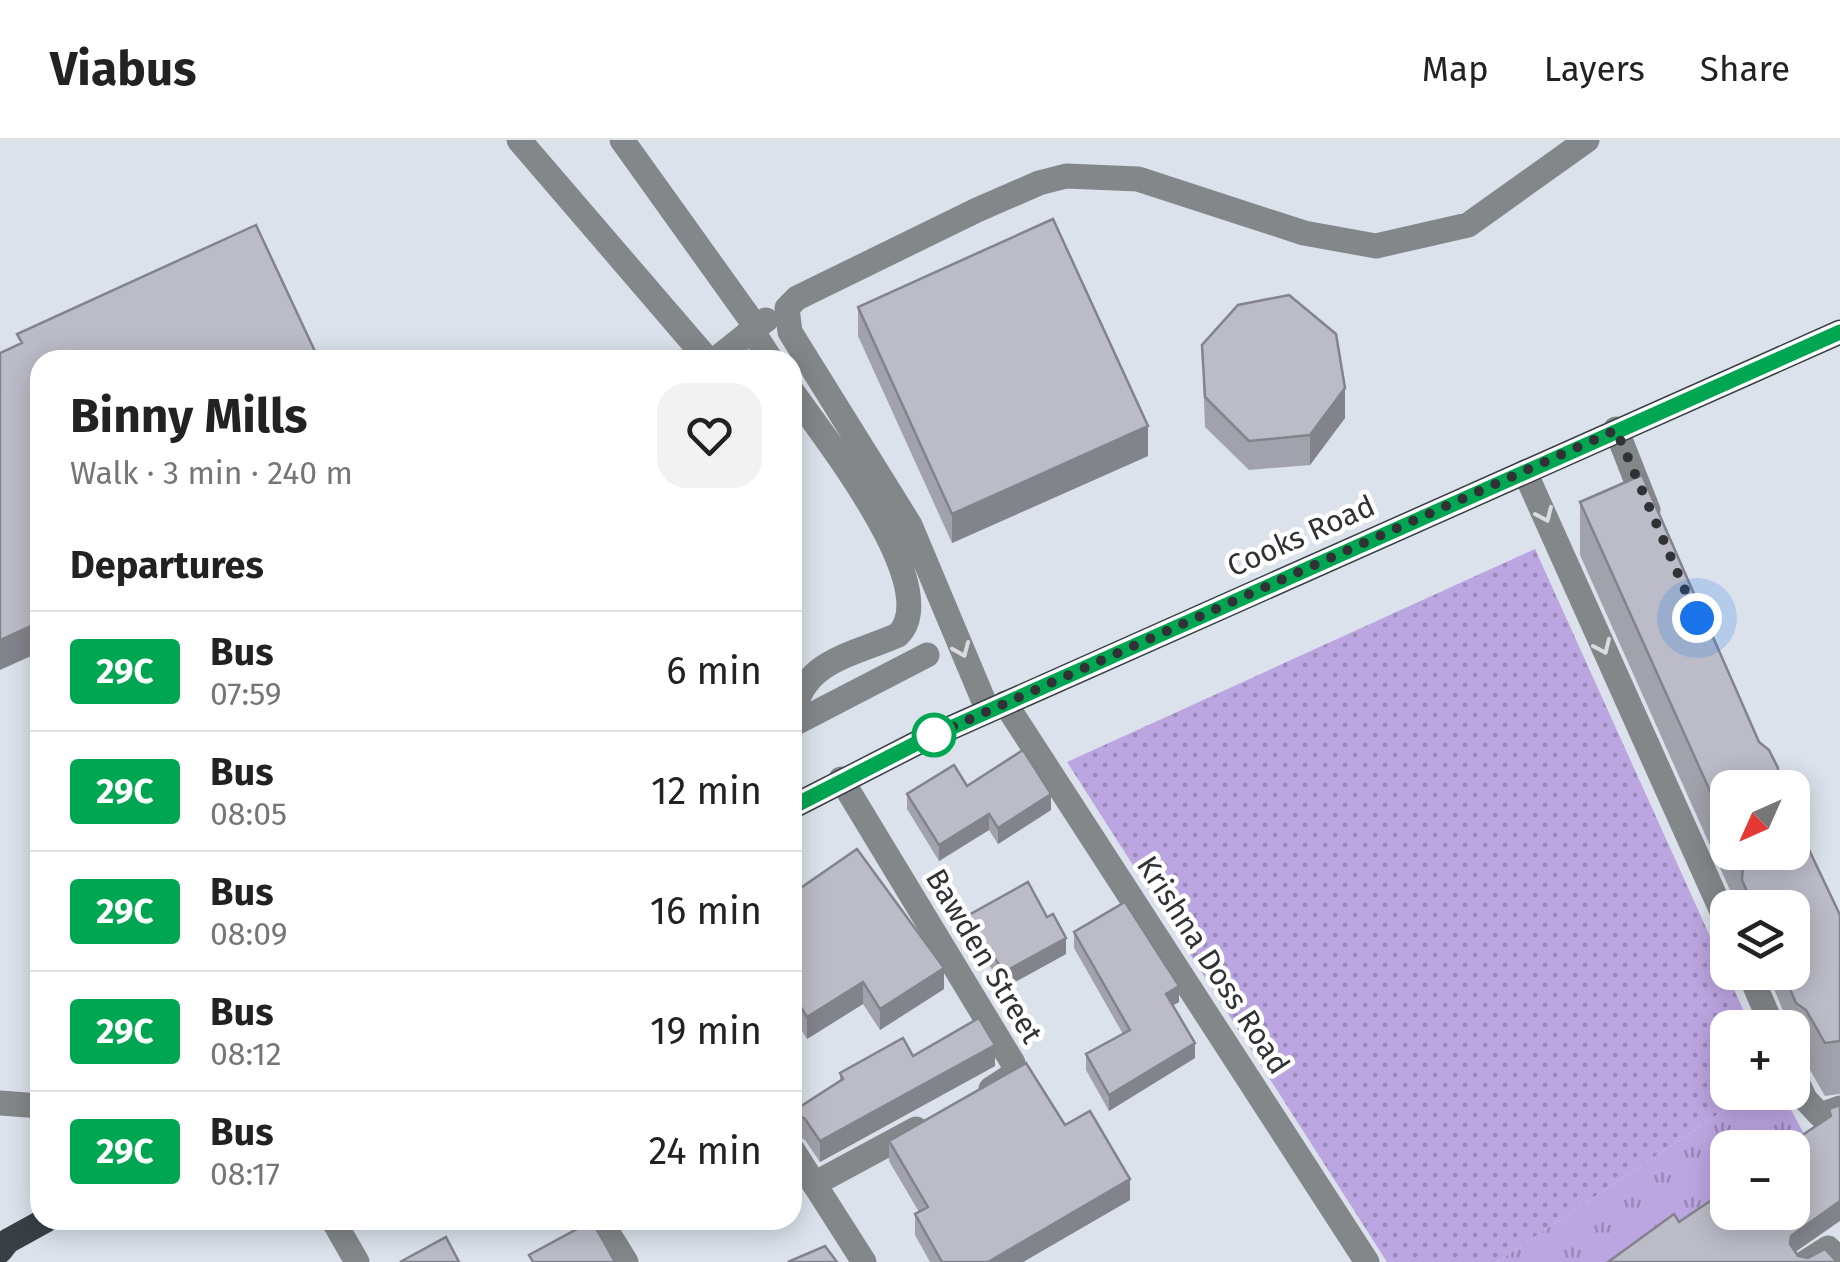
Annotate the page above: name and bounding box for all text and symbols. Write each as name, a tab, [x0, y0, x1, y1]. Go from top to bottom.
text: Viabus	[50, 40, 197, 98]
text: Map	[1422, 48, 1489, 90]
text: Layers	[1544, 48, 1645, 90]
text: Share	[1700, 48, 1790, 90]
button: heart	[657, 383, 762, 488]
text: Binny Mills	[70, 387, 307, 445]
text: Walk · 3 min · 240 m	[70, 454, 353, 492]
street label: Cooks Road	[1222, 488, 1380, 584]
one-way arrow	[1532, 505, 1552, 523]
text: Departures	[70, 542, 264, 588]
your location	[1672, 593, 1722, 643]
text: Bus	[210, 629, 274, 675]
one-way arrow	[1591, 637, 1611, 655]
one-way arrow	[950, 640, 970, 658]
text: 6 min	[666, 648, 762, 694]
text: 29C	[96, 650, 154, 692]
text: 07:59	[210, 675, 282, 713]
unlabelled marker	[913, 714, 955, 756]
text: Bus	[210, 749, 274, 795]
text: 12 min	[651, 768, 762, 814]
text: 29C	[96, 770, 154, 812]
north arrow	[1710, 770, 1810, 870]
map controls	[1710, 770, 1810, 1230]
text: 08:05	[210, 795, 287, 833]
street label: Krishna Doss Road	[1129, 849, 1297, 1081]
street label: Bawden Street	[918, 862, 1050, 1050]
text: Bus	[210, 869, 274, 915]
text: 16 min	[650, 888, 762, 934]
text: 29C	[96, 890, 154, 932]
button: layers	[1710, 890, 1810, 990]
text: 08:09	[210, 915, 288, 953]
text: Bus	[210, 989, 274, 1035]
text: 19 min	[650, 1008, 762, 1054]
text: 29C	[96, 1010, 154, 1052]
button: +	[1710, 1010, 1810, 1110]
text: 08:12	[210, 1035, 282, 1073]
text: Bus	[210, 1109, 274, 1155]
text: 24 min	[648, 1128, 762, 1174]
text: 29C	[96, 1130, 154, 1172]
button: −	[1710, 1130, 1810, 1230]
text: 08:17	[210, 1155, 280, 1193]

